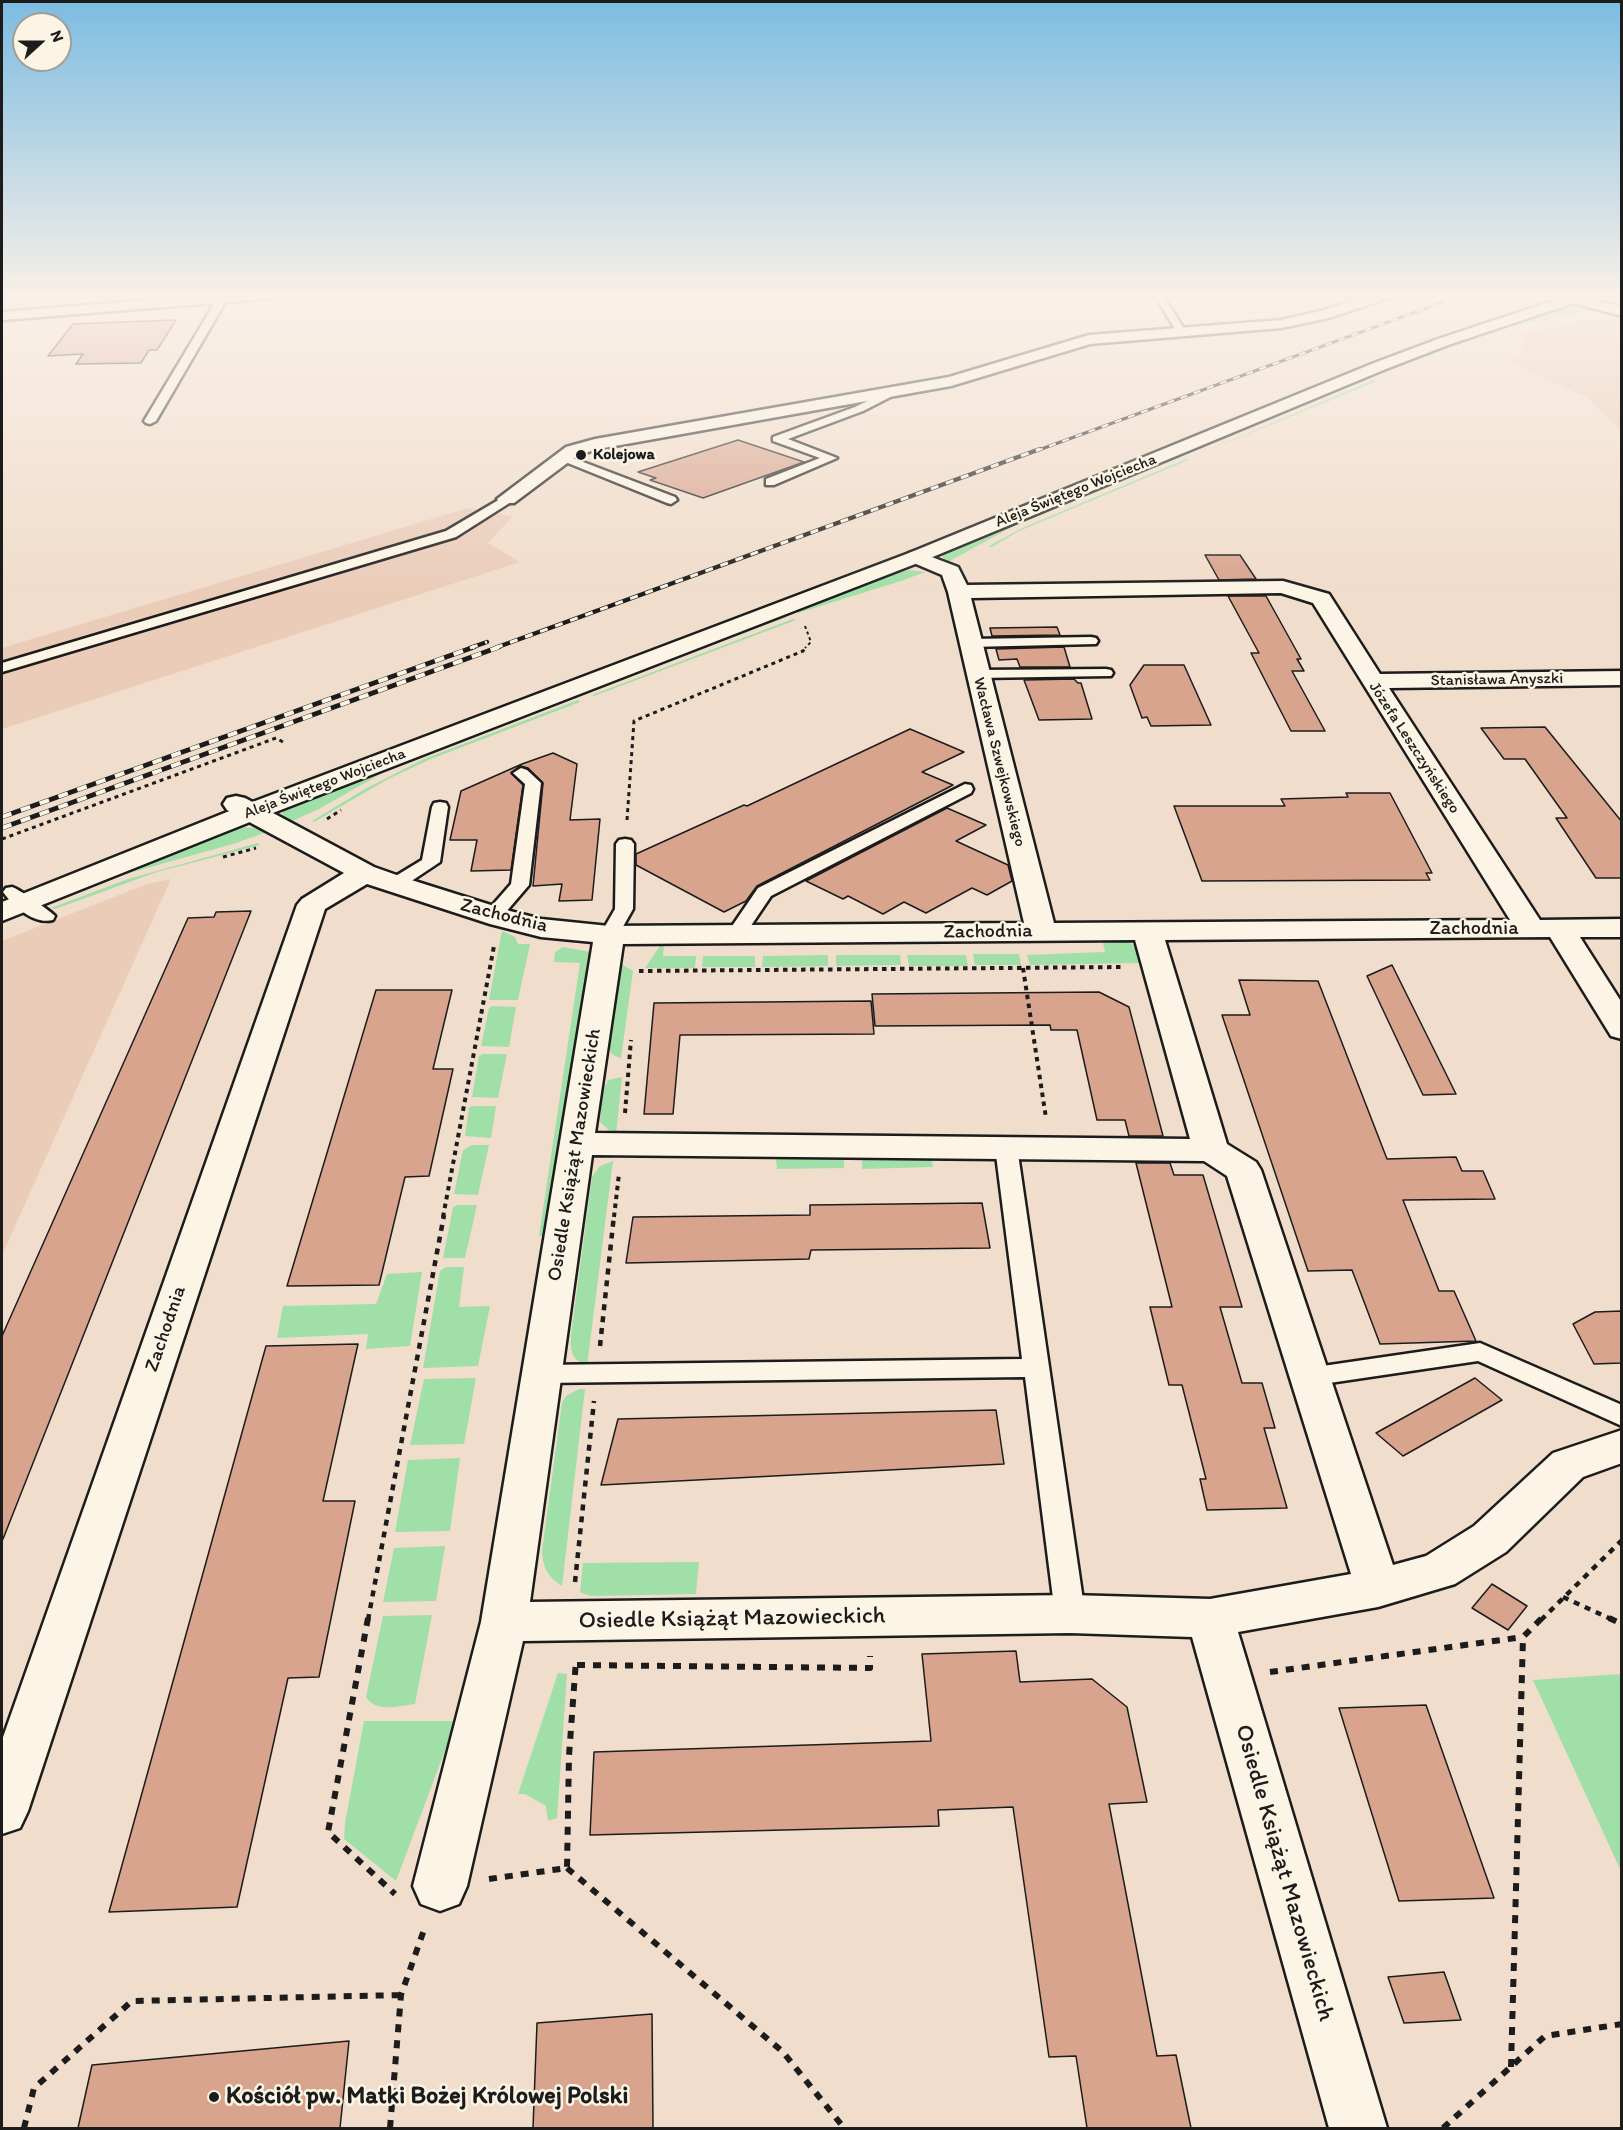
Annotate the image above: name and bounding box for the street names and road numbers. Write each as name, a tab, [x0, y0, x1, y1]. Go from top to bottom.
street label: Aleja Świętego Wojciecha	[993, 450, 1159, 532]
street label: Stanisława Anyszki	[1431, 669, 1563, 691]
street label: Wacława Szwejkowskiego	[969, 675, 1029, 849]
street label: Józefa Leszczyńskiego	[1364, 679, 1464, 817]
street label: Aleja Świętego Wojciecha	[241, 744, 409, 824]
street label: Zachodnia	[458, 894, 550, 938]
street label: Zachodnia	[1429, 917, 1519, 941]
street label: Zachodnia	[943, 919, 1033, 945]
street label: Osiedle Książąt Mazowieckich	[543, 1027, 607, 1283]
street label: Zachodnia	[140, 1283, 192, 1375]
street label: Osiedle Książąt Mazowieckich	[578, 1602, 886, 1636]
street label: Osiedle Książąt Mazowieckich	[1228, 1721, 1340, 2025]

